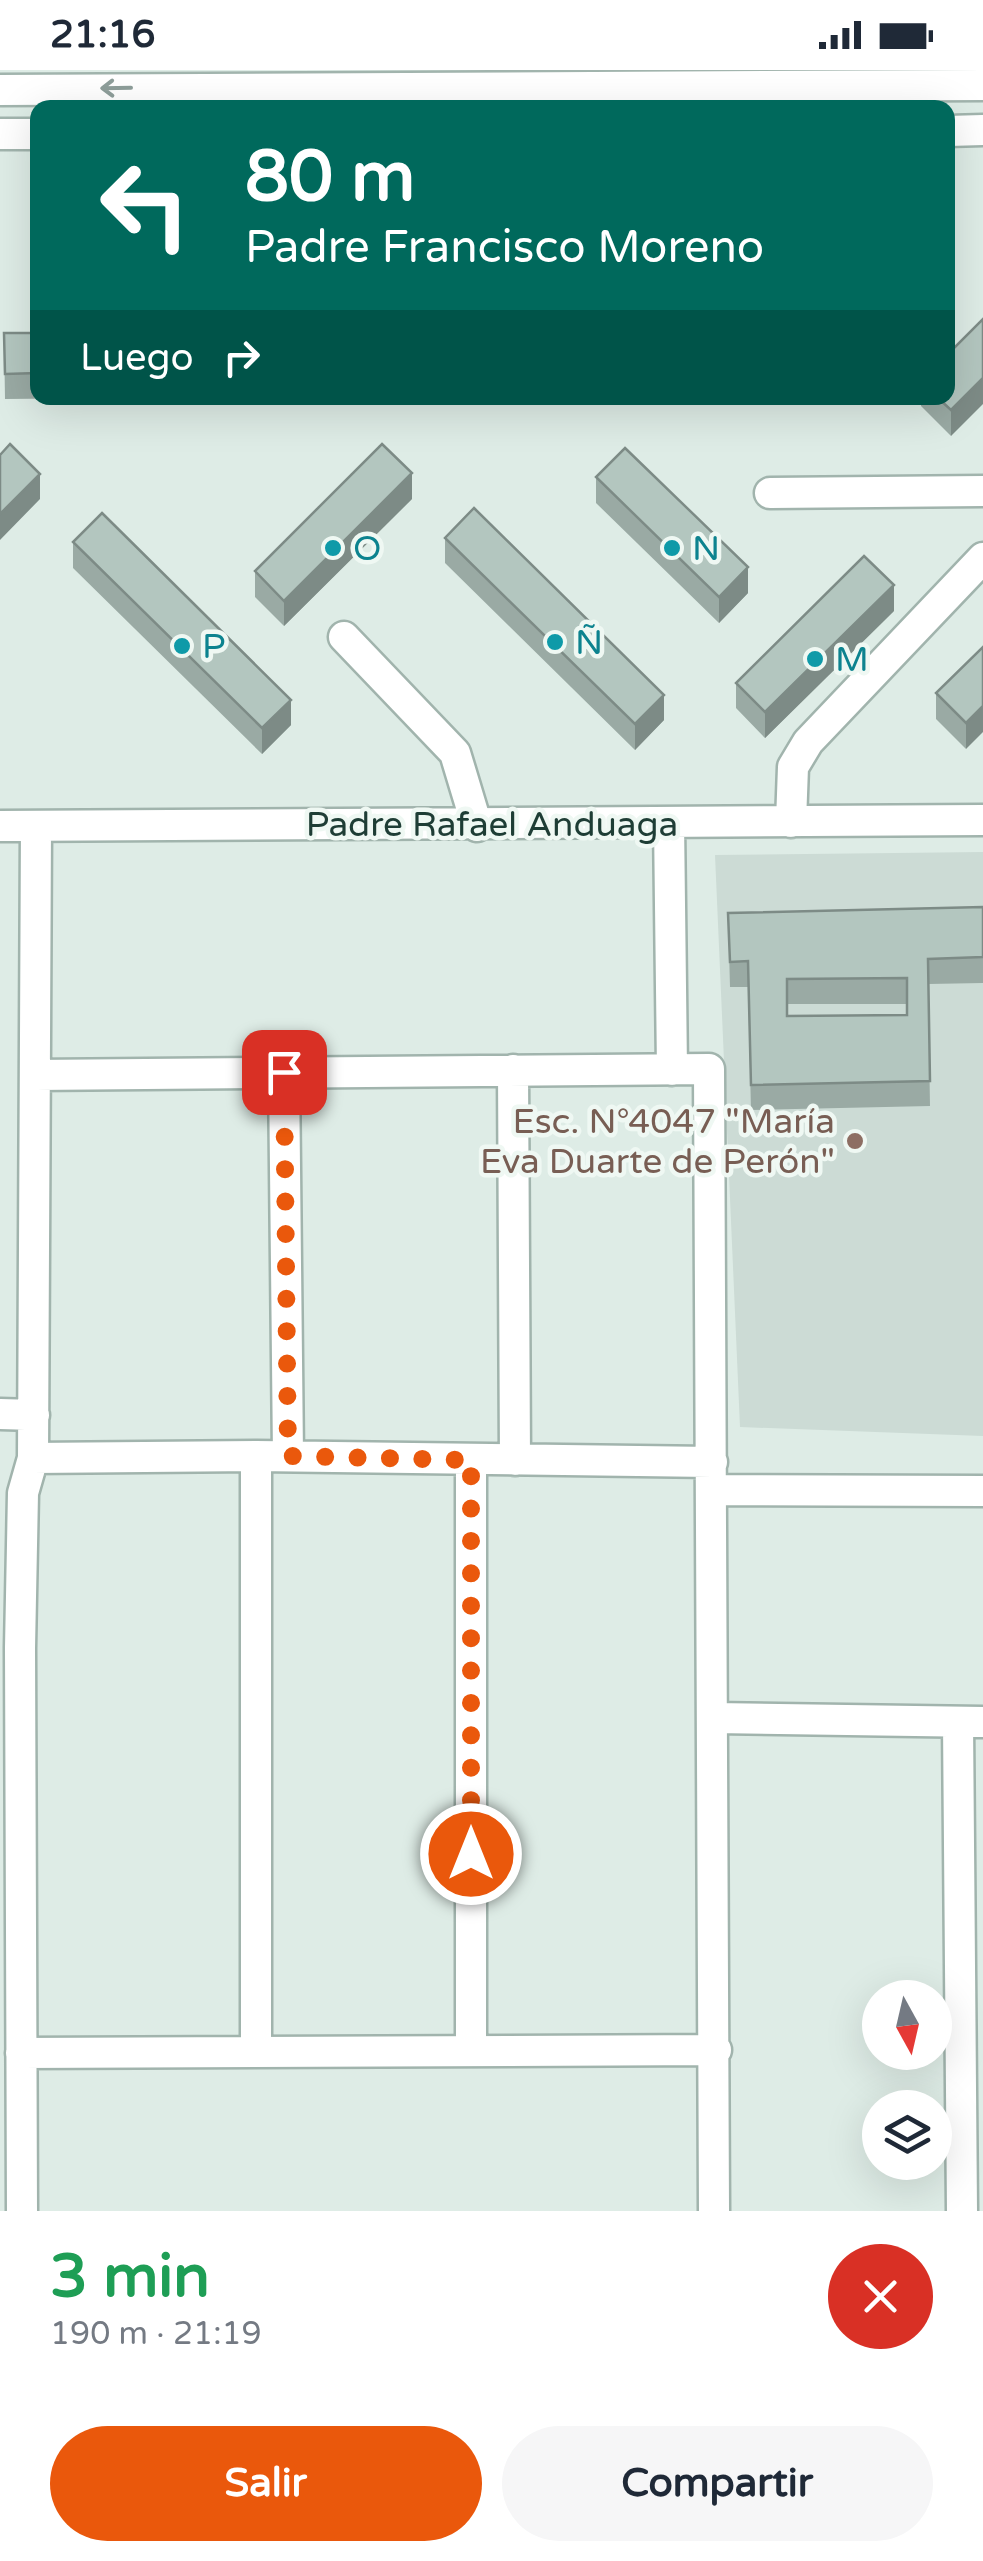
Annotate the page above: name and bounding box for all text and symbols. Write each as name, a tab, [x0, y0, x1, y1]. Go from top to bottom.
text: 21:16	[50, 12, 155, 58]
one-way arrow	[100, 78, 132, 98]
text: 80 m	[245, 136, 415, 220]
icon: left	[80, 140, 210, 270]
text: Padre Francisco Moreno	[245, 221, 764, 275]
icon: right	[214, 330, 269, 385]
text: Luego	[80, 335, 194, 381]
place label: O	[353, 528, 381, 570]
place label: N	[692, 528, 720, 570]
marker: O	[322, 537, 344, 559]
marker: N	[661, 537, 683, 559]
place label: Ñ	[575, 622, 603, 664]
place label: P	[202, 626, 226, 668]
marker: Ñ	[544, 631, 566, 653]
marker: P	[171, 635, 193, 657]
place label: M	[835, 639, 869, 681]
marker: M	[804, 648, 826, 670]
street label: Padre Rafael Anduaga	[306, 804, 678, 846]
pin	[242, 1030, 327, 1115]
icon: arrive	[257, 1045, 312, 1100]
place label: Esc. N°4047 "María Eva Duarte de Perón"	[480, 1101, 835, 1183]
marker: Esc. N°4047 "María Eva Duarte de Perón"	[844, 1130, 866, 1152]
position arrow	[419, 1802, 523, 1906]
north arrow	[862, 1980, 952, 2070]
map controls	[862, 1980, 952, 2180]
button: layers	[862, 2090, 952, 2180]
text: 3 min	[50, 2241, 210, 2313]
button: close	[828, 2244, 933, 2349]
text: 190 m · 21:19	[50, 2315, 262, 2353]
button: Salir	[50, 2426, 482, 2541]
button: Compartir	[502, 2426, 933, 2541]

